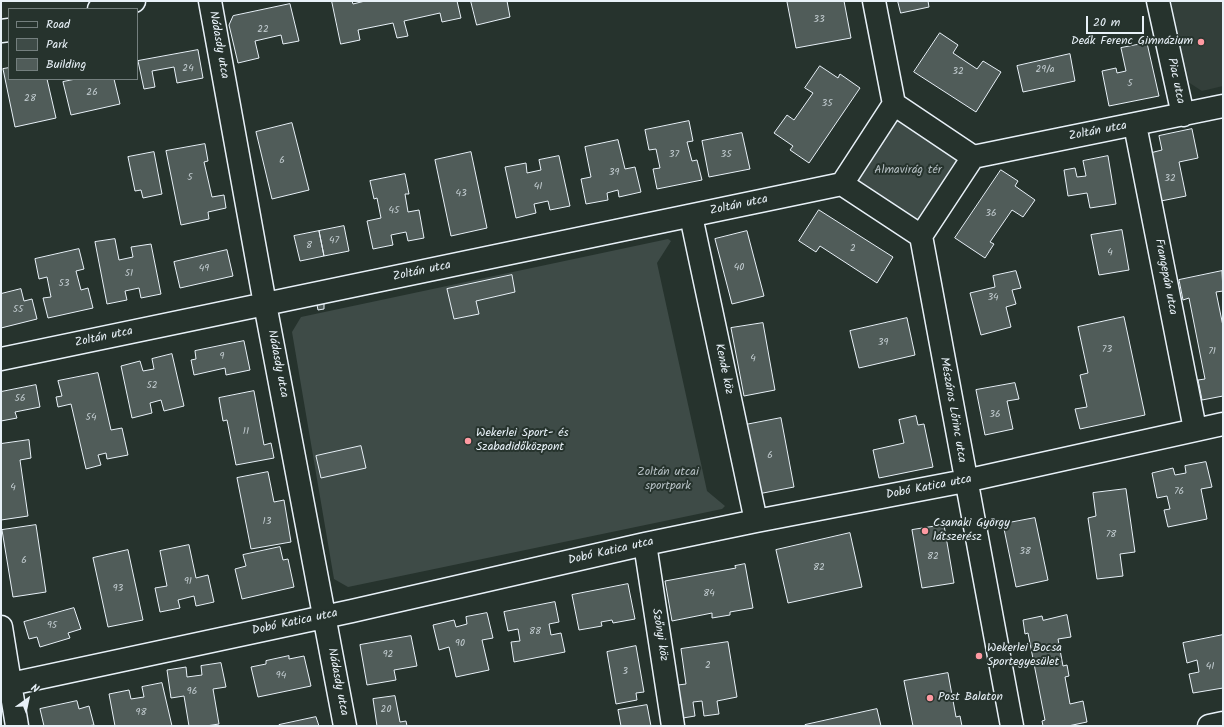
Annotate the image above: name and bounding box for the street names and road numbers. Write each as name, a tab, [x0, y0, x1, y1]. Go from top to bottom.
street label: Nádasdy utca	[205, 10, 231, 80]
street label: Piac utca	[1163, 57, 1187, 105]
street label: Zoltán utca	[1068, 119, 1128, 145]
street label: Zoltán utca	[709, 193, 769, 219]
street label: Frangepán utca	[1151, 238, 1179, 316]
street label: Zoltán utca	[392, 259, 452, 285]
street label: Zoltán utca	[74, 325, 134, 351]
street label: Nádasdy utca	[263, 329, 291, 399]
street label: Kende köz	[711, 342, 735, 396]
street label: Mészáros Lőrinc utca	[936, 356, 968, 464]
street label: Dobó Katica utca	[885, 473, 973, 503]
street label: Dobó Katica utca	[567, 535, 655, 569]
street label: Dobó Katica utca	[251, 607, 339, 639]
street label: Szőnyi köz	[648, 608, 670, 662]
street label: Nádasdy utca	[323, 647, 351, 717]

